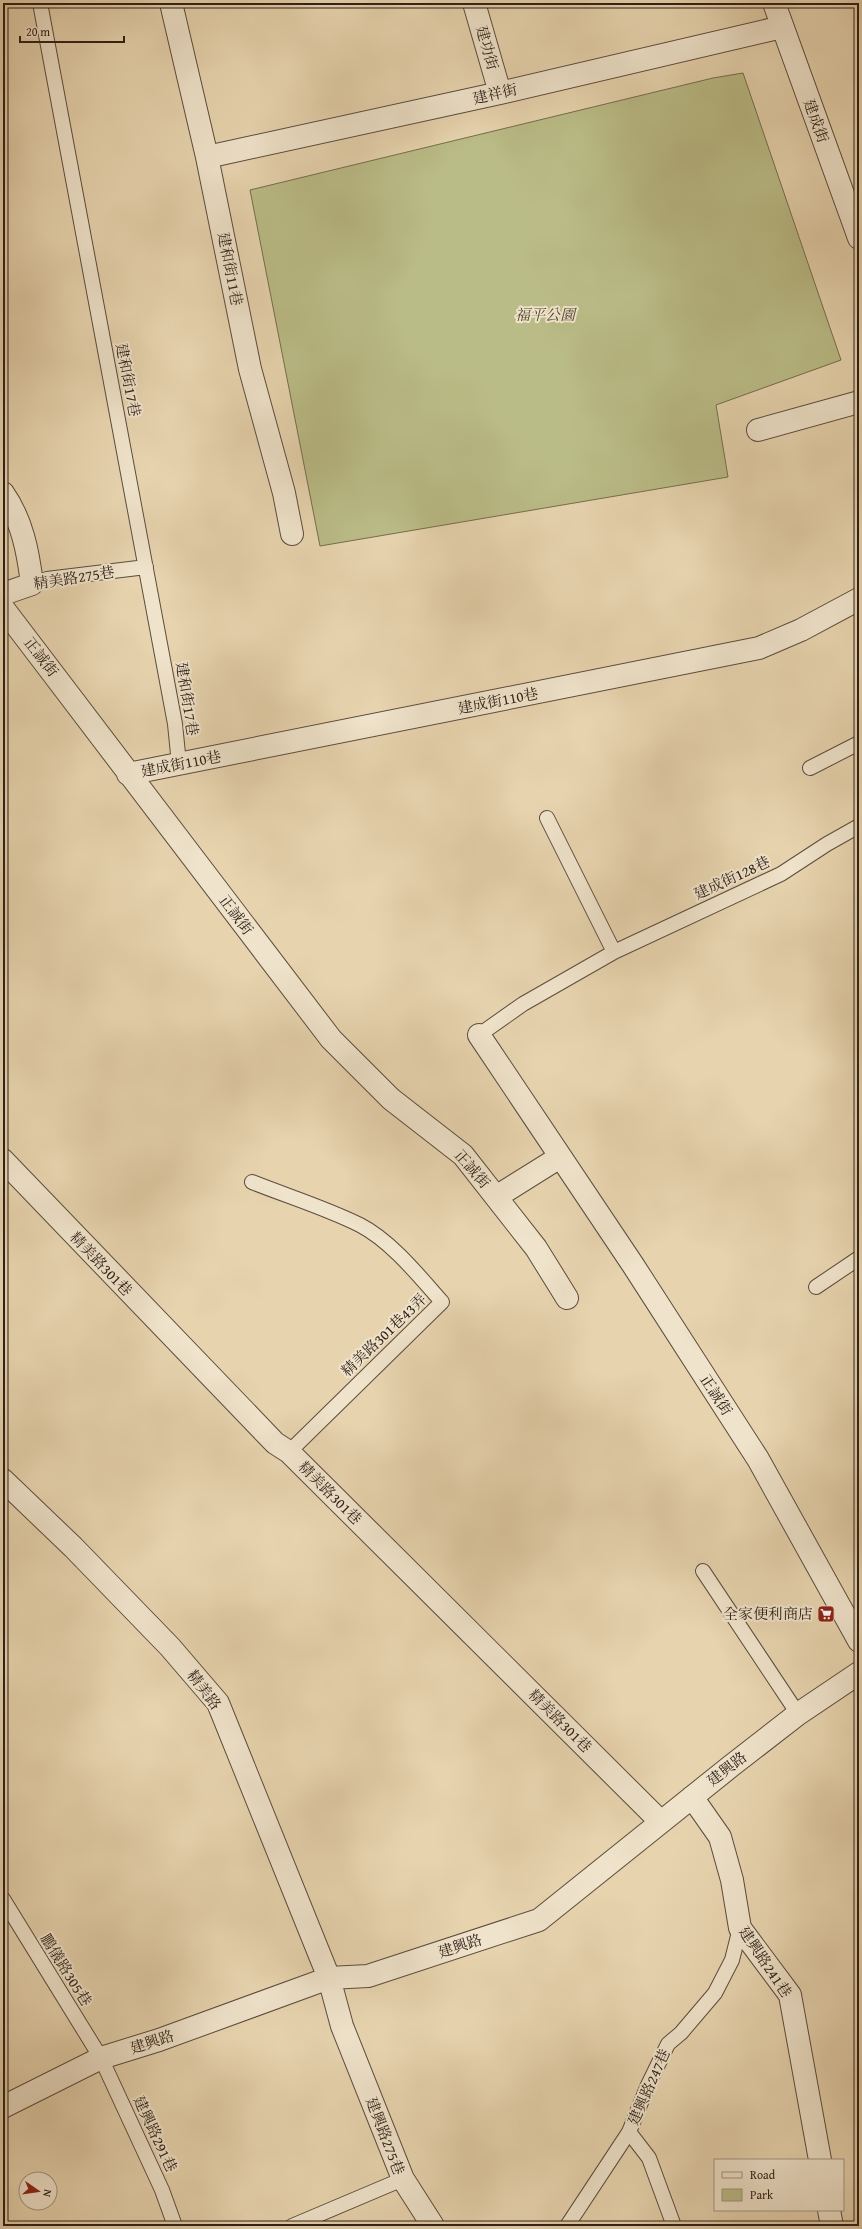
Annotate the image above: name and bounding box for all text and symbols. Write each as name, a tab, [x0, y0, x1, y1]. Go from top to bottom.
scale bar	[20, 18, 124, 44]
text: 20 m	[26, 23, 50, 40]
street label: 建功街	[471, 23, 504, 72]
street label: 建祥街	[471, 78, 519, 109]
street label: 建成街	[799, 96, 834, 146]
street label: 建和街11巷	[213, 230, 248, 307]
park label: 福平公園	[515, 304, 577, 325]
street label: 建和街17巷	[111, 341, 146, 418]
street label: 精美路275巷	[32, 561, 116, 594]
street label: 正誠街	[19, 632, 64, 681]
street label: 建和街17巷	[171, 661, 204, 737]
street label: 建成街110巷	[456, 682, 540, 719]
street label: 建成街110巷	[139, 745, 223, 782]
street label: 建成街128巷	[690, 851, 773, 904]
street label: 正誠街	[214, 890, 258, 939]
street label: 正誠街	[450, 1145, 495, 1193]
street label: 精美路301巷	[65, 1227, 137, 1300]
street label: 精美路301巷43弄	[336, 1288, 431, 1381]
street label: 正誠街	[695, 1370, 737, 1419]
street label: 精美路301巷	[294, 1456, 367, 1529]
place label: 全家便利商店	[723, 1603, 813, 1624]
supermarket icon: 全家便利商店	[816, 1604, 836, 1624]
street label: 精美路	[182, 1665, 226, 1714]
street label: 精美路301巷	[524, 1684, 597, 1757]
street label: 建興路	[702, 1746, 751, 1791]
street label: 建興路241巷	[734, 1922, 797, 2001]
street label: 建興路	[435, 1929, 484, 1962]
street label: 鵬儀路305巷	[36, 1930, 97, 2010]
street label: 建興路	[127, 2025, 176, 2058]
street label: 建興路247巷	[622, 2045, 675, 2128]
street label: 建興路291巷	[129, 2092, 182, 2175]
street label: 建興路275巷	[361, 2094, 410, 2178]
legend	[714, 2159, 844, 2211]
text: Road	[750, 2166, 776, 2183]
north arrow	[18, 2171, 58, 2211]
text: Park	[750, 2186, 774, 2203]
text: N	[39, 2188, 56, 2199]

